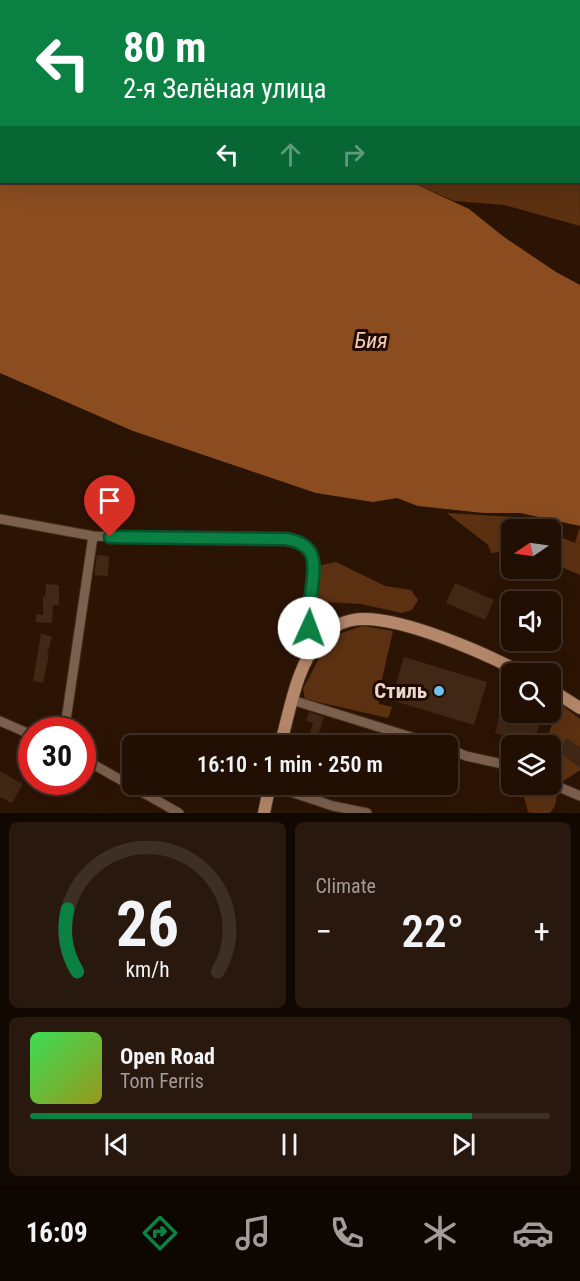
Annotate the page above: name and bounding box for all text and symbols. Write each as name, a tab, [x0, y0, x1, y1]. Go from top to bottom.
text: 80 m	[123, 23, 206, 72]
icon: left	[24, 24, 102, 102]
text: 2-я Зелёная улица	[123, 73, 327, 105]
icon: left	[211, 138, 244, 171]
icon: ahead	[274, 138, 307, 171]
icon: right	[337, 138, 370, 171]
water label: Бия	[355, 328, 388, 353]
pin	[84, 475, 135, 537]
icon: arrive	[93, 484, 126, 517]
north arrow	[501, 519, 561, 579]
map controls	[501, 519, 561, 795]
button: sound	[501, 591, 561, 651]
position arrow	[277, 596, 341, 660]
button: search	[501, 663, 561, 723]
place label: Стиль	[374, 679, 427, 703]
marker: Стиль	[432, 684, 446, 698]
speed limit sign: 30	[18, 717, 96, 795]
button: layers	[501, 735, 561, 795]
text: 16:10 · 1 min · 250 m	[197, 752, 383, 777]
text: Climate	[316, 874, 376, 898]
text: 26	[116, 888, 179, 961]
text: 22°	[401, 905, 464, 958]
text: −	[316, 912, 332, 951]
text: +	[534, 912, 550, 951]
text: km/h	[125, 957, 169, 982]
text: Open Road	[120, 1044, 215, 1069]
text: Tom Ferris	[120, 1069, 204, 1093]
icon: previous	[100, 1128, 133, 1161]
icon: pause	[273, 1128, 306, 1161]
icon: next	[447, 1128, 480, 1161]
icon: directions	[139, 1212, 181, 1254]
icon: music	[232, 1212, 274, 1254]
icon: phone	[326, 1212, 368, 1254]
icon: climate	[419, 1212, 461, 1254]
icon: car	[512, 1212, 554, 1254]
text: 16:09	[26, 1217, 88, 1249]

